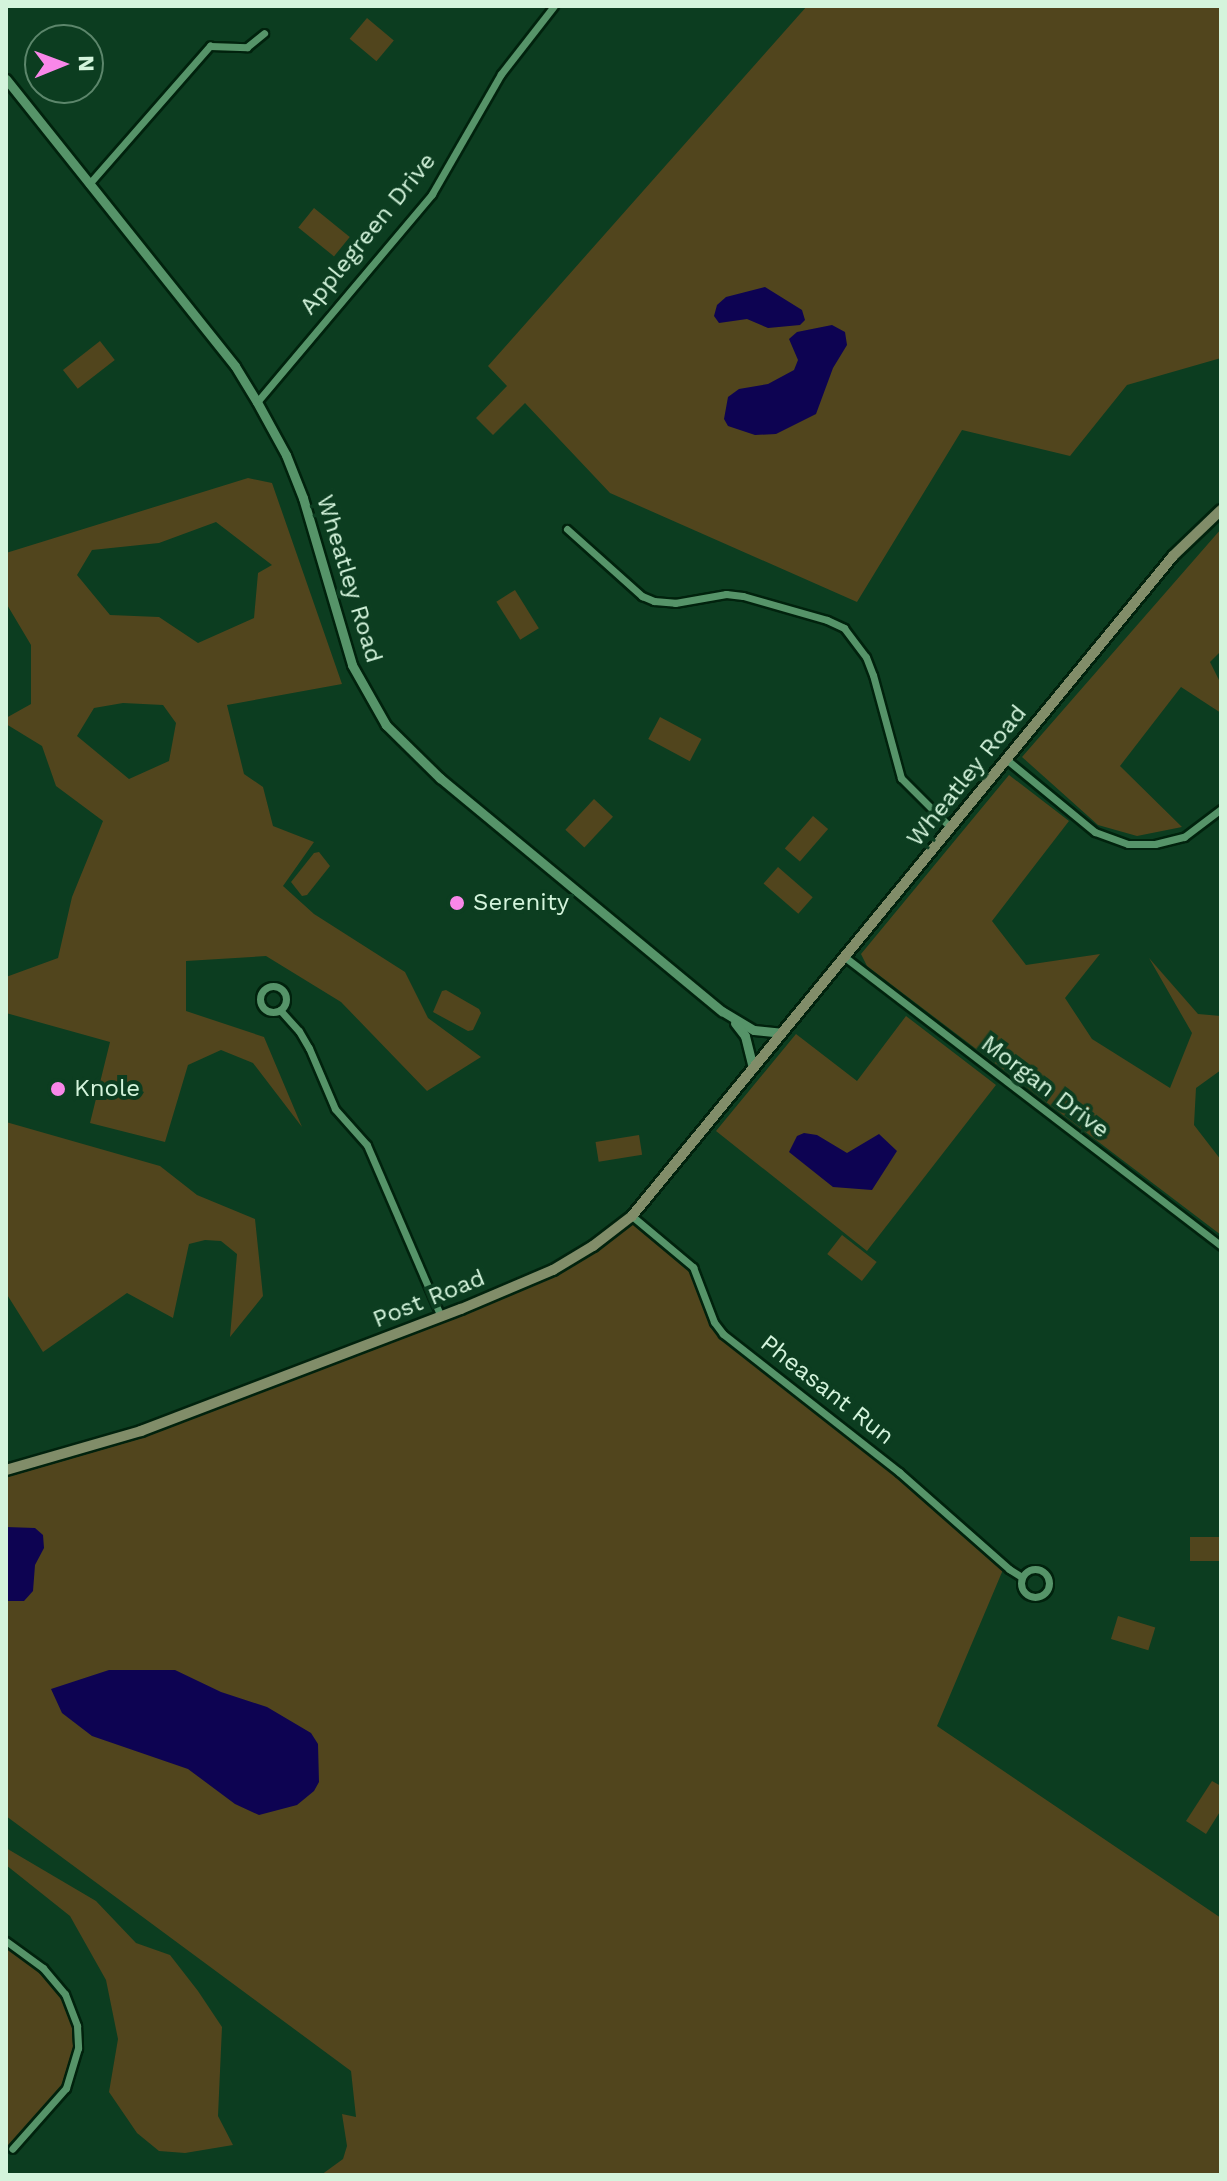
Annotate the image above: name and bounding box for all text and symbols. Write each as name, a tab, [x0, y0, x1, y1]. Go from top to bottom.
north arrow	[24, 24, 104, 104]
text: N	[74, 55, 99, 72]
street label: Applegreen Drive	[294, 147, 442, 321]
street label: Wheatley Road	[310, 491, 388, 667]
street label: Wheatley Road	[901, 699, 1033, 853]
place label: Serenity	[473, 889, 569, 917]
marker: Serenity	[448, 894, 466, 912]
street label: Morgan Drive	[975, 1029, 1115, 1145]
place label: Knole	[74, 1075, 140, 1103]
marker: Knole	[49, 1080, 67, 1098]
street label: Post Road	[369, 1263, 489, 1335]
street label: Pheasant Run	[755, 1329, 899, 1451]

